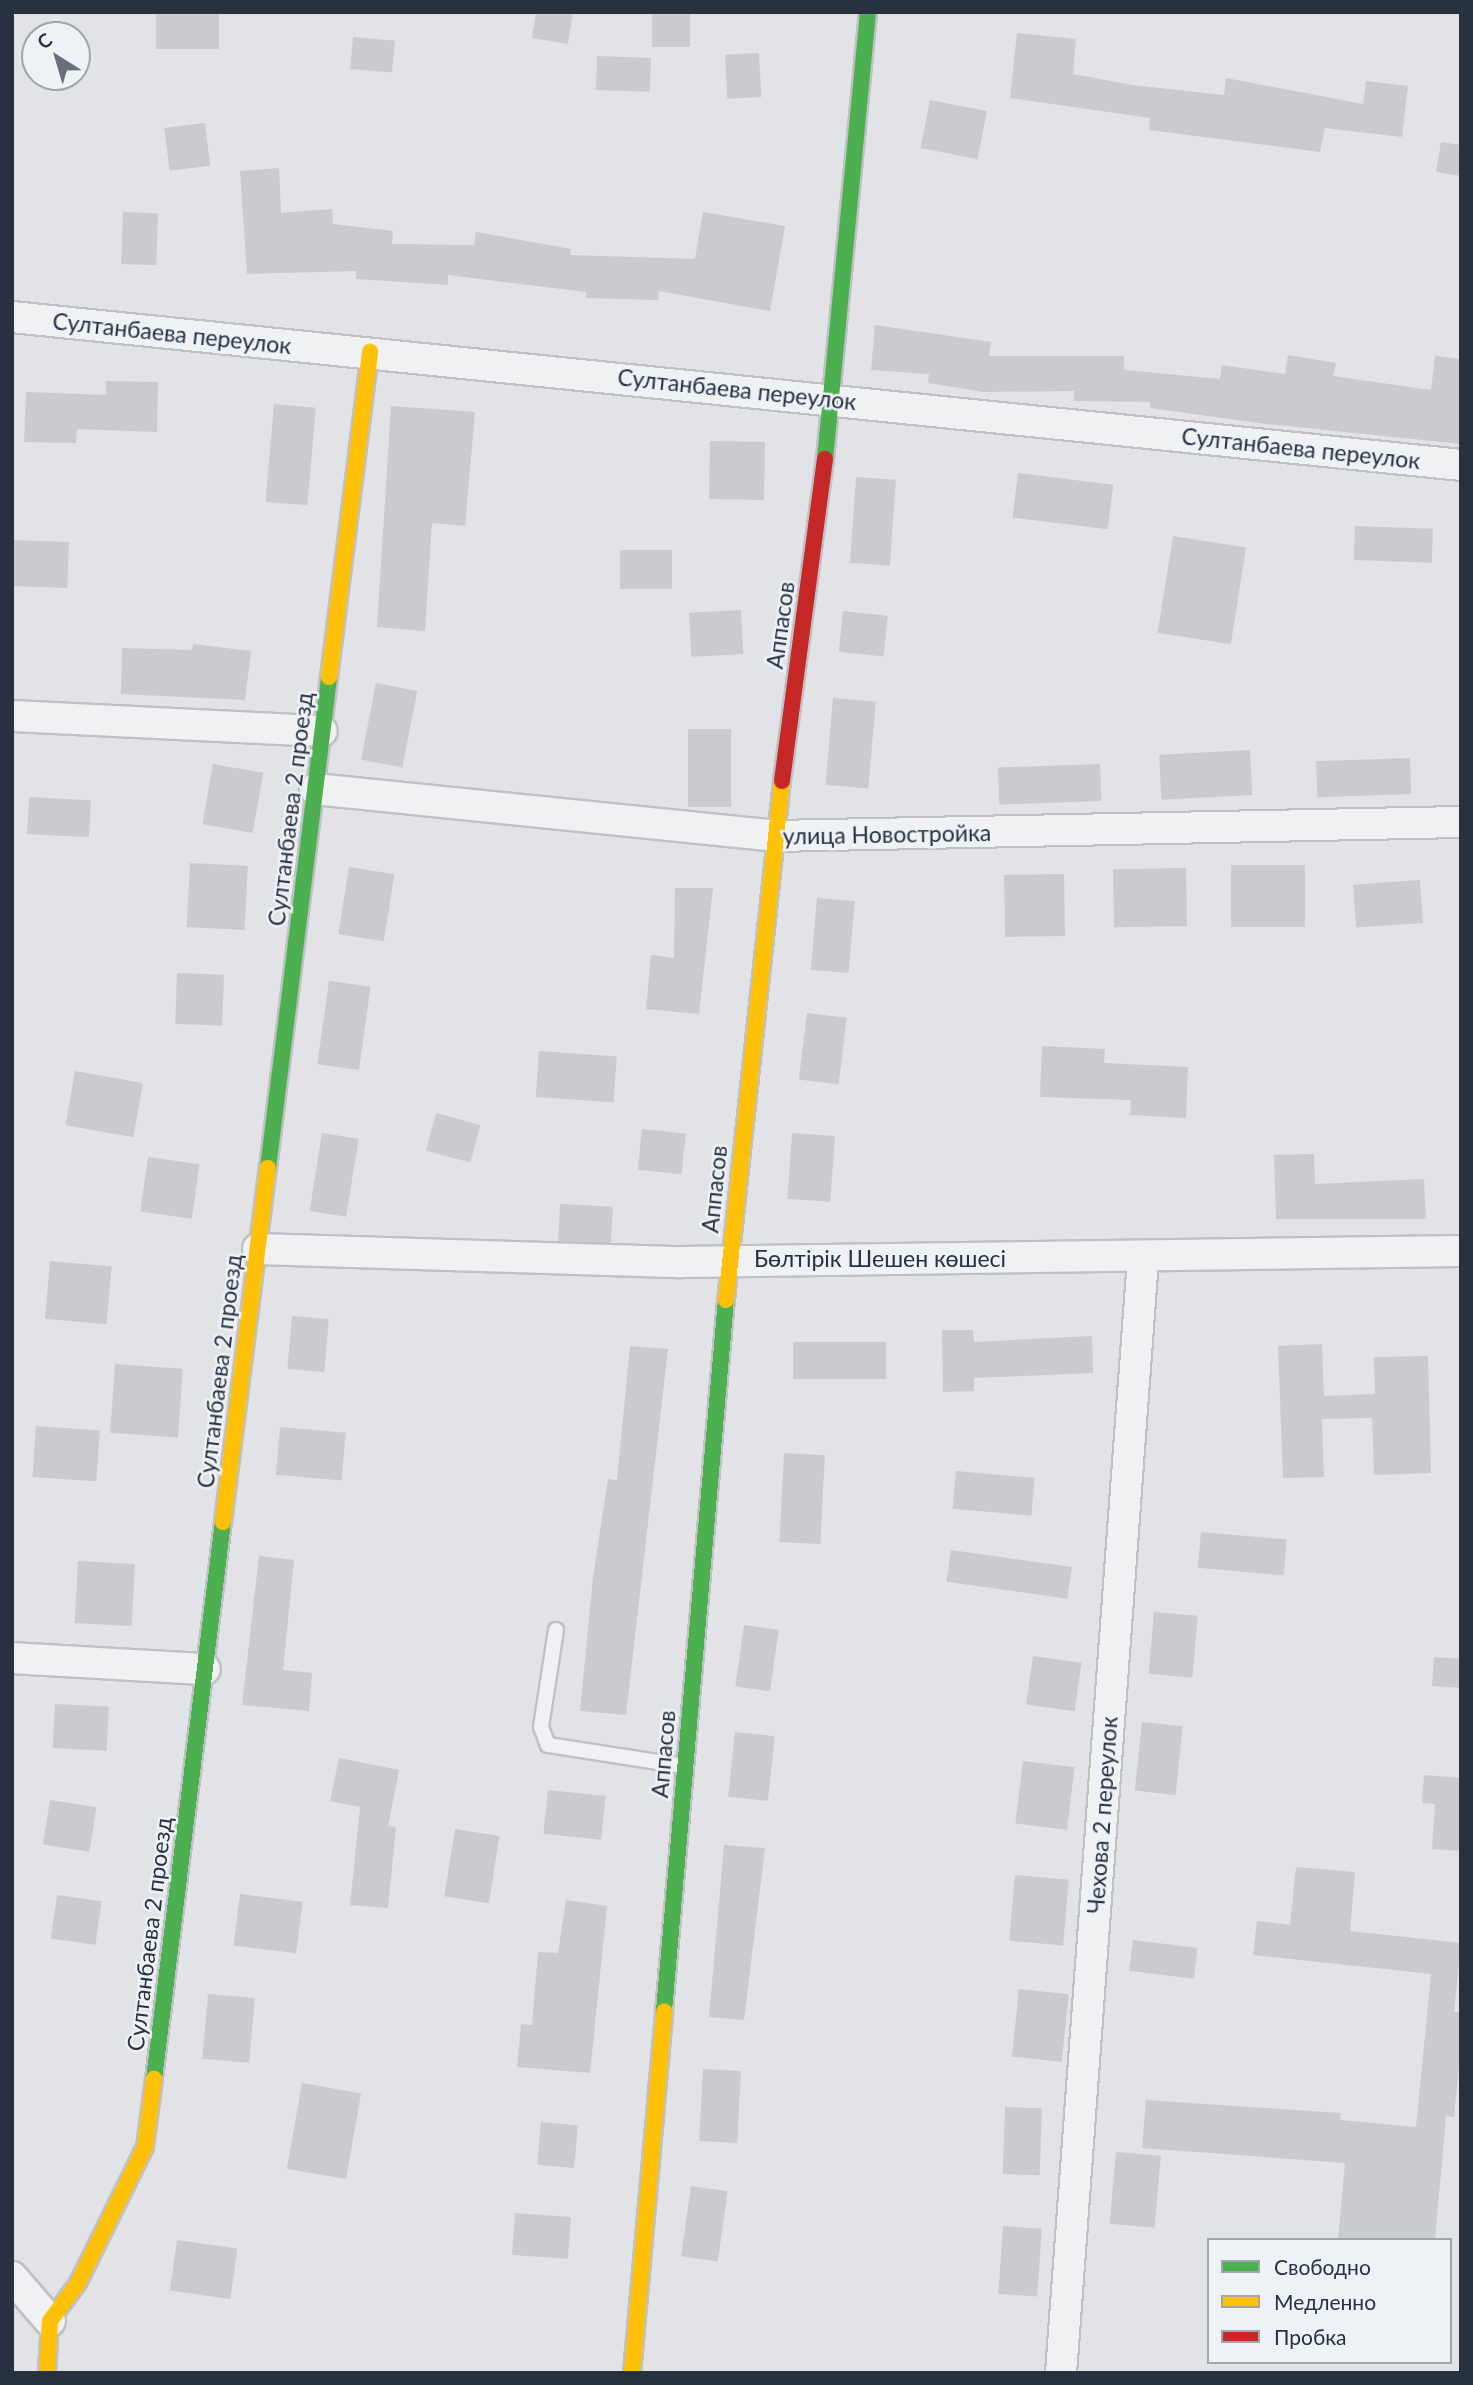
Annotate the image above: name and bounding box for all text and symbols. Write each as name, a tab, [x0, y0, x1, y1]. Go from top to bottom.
north arrow	[21, 21, 91, 91]
text: С	[32, 27, 56, 53]
street label: Султанбаева переулок	[51, 307, 293, 359]
street label: Султанбаева переулок	[616, 363, 858, 415]
street label: Султанбаева переулок	[1180, 422, 1422, 474]
street label: Аппасов	[760, 579, 800, 671]
street label: Султанбаева 2 проезд	[262, 690, 318, 928]
street label: улица Новостройка	[783, 818, 991, 850]
street label: Аппасов	[696, 1144, 732, 1234]
street label: Бөлтірік Шешен көшесі	[754, 1244, 1006, 1272]
street label: Султанбаева 2 проезд	[191, 1252, 247, 1490]
street label: Аппасов	[645, 1709, 681, 1799]
street label: Чехова 2 переулок	[1081, 1715, 1123, 1915]
street label: Султанбаева 2 проезд	[121, 1815, 177, 2053]
legend	[1207, 2238, 1452, 2364]
text: Свободно	[1274, 2254, 1371, 2279]
text: Медленно	[1274, 2289, 1376, 2314]
text: Пробка	[1274, 2324, 1347, 2349]

